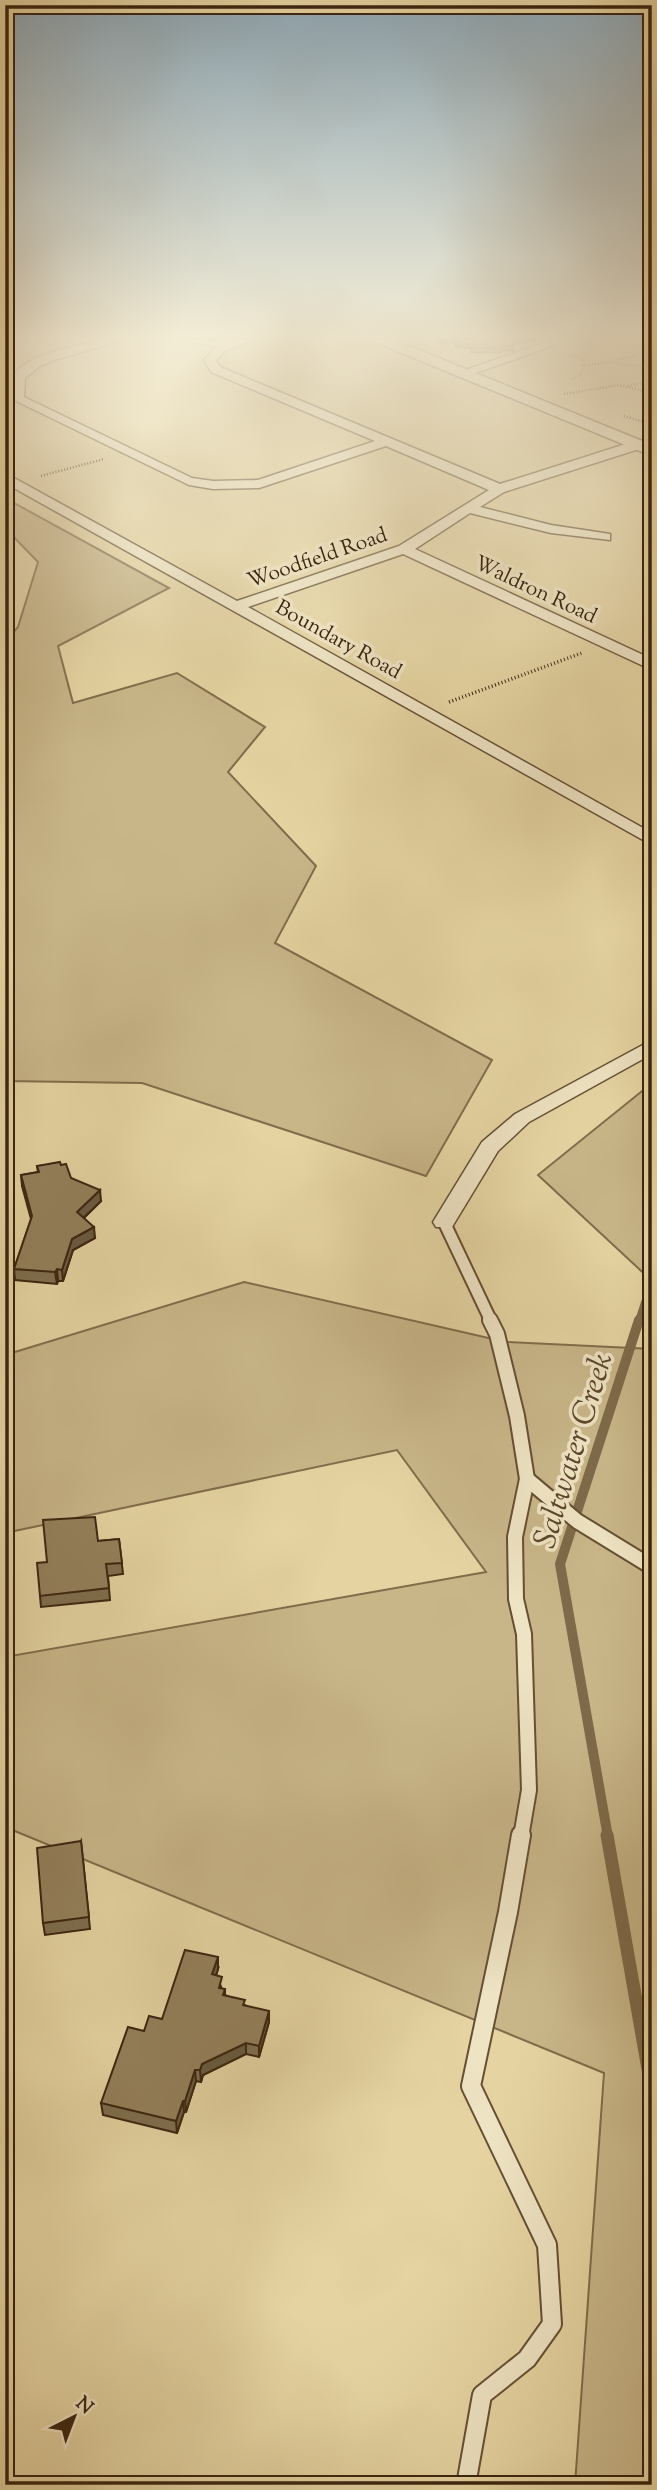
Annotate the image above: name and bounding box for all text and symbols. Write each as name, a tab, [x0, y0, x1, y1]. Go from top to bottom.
street label: Woodfield Road	[244, 521, 392, 597]
street label: Waldron Road	[469, 549, 602, 632]
street label: Boundary Road	[269, 594, 407, 688]
water label: Saltwater Creek	[523, 1348, 626, 1554]
north arrow	[38, 2382, 108, 2452]
text: N	[69, 2391, 98, 2421]

